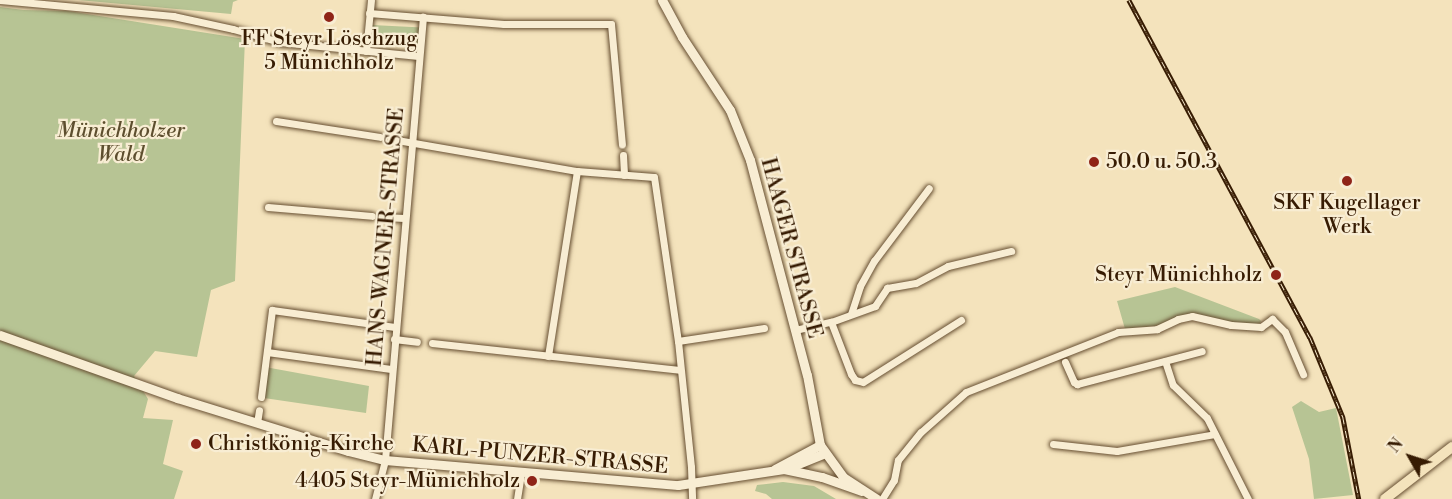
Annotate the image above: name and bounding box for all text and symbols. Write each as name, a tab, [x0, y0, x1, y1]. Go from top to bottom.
marker: FF Steyr Löschzug 5 Münichholz	[322, 10, 336, 24]
place label: FF Steyr Löschzug 5 Münichholz	[241, 26, 417, 76]
street label: HANS-WAGNER-STRASSE	[362, 106, 410, 368]
park label: Münichholzer Wald	[57, 118, 185, 168]
place label: 50.0 u. 50.3	[1106, 149, 1217, 175]
street label: HAAGER STRASSE	[755, 155, 827, 341]
marker: 50.0 u. 50.3	[1087, 155, 1101, 169]
marker: SKF Kugellager Werk	[1340, 174, 1354, 188]
place label: SKF Kugellager Werk	[1273, 190, 1421, 240]
place label: Steyr Münichholz	[1095, 262, 1262, 288]
marker: Steyr Münichholz	[1267, 266, 1285, 284]
north arrow	[1380, 427, 1440, 487]
place label: Christkönig-Kirche	[208, 431, 394, 457]
street label: KARL-PUNZER-STRASSE	[411, 432, 669, 480]
text: N	[1384, 434, 1408, 457]
marker: Christkönig-Kirche	[189, 437, 203, 451]
place label: 4405 Steyr-Münichholz	[295, 468, 520, 494]
marker: 4405 Steyr-Münichholz	[525, 474, 539, 488]

